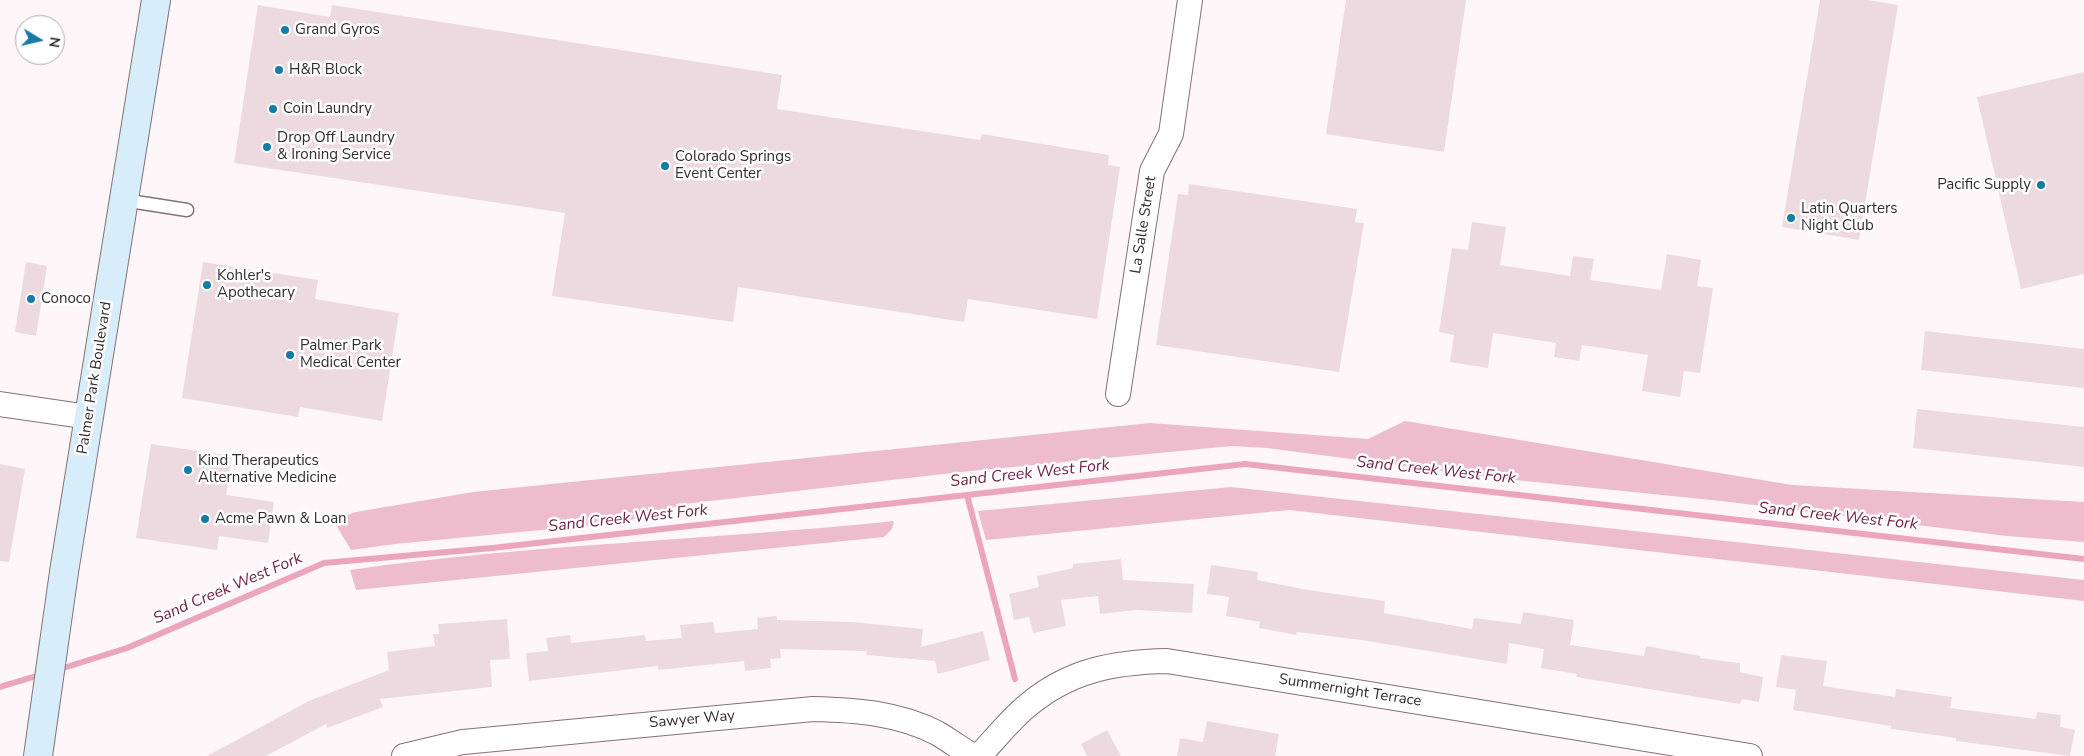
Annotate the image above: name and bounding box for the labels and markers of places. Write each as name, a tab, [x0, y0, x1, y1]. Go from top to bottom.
place label: Grand Gyros	[295, 21, 380, 39]
marker: Grand Gyros	[279, 24, 291, 36]
place label: H&R Block	[289, 61, 362, 79]
marker: H&R Block	[273, 64, 285, 76]
place label: Coin Laundry	[283, 100, 372, 118]
marker: Coin Laundry	[267, 103, 279, 115]
place label: Drop Off Laundry & Ironing Service	[277, 129, 395, 164]
marker: Drop Off Laundry & Ironing Service	[261, 141, 273, 153]
place label: Colorado Springs Event Center	[675, 148, 791, 183]
marker: Colorado Springs Event Center	[659, 160, 671, 172]
place label: Pacific Supply	[1937, 176, 2031, 194]
marker: Pacific Supply	[2035, 179, 2047, 191]
place label: Latin Quarters Night Club	[1801, 200, 1898, 235]
marker: Latin Quarters Night Club	[1785, 212, 1797, 224]
place label: Kohler's Apothecary	[217, 267, 295, 302]
marker: Kohler's Apothecary	[201, 279, 213, 291]
place label: Conoco	[41, 290, 91, 308]
marker: Conoco	[25, 293, 37, 305]
place label: Palmer Park Medical Center	[300, 337, 401, 372]
marker: Palmer Park Medical Center	[284, 349, 296, 361]
place label: Kind Therapeutics Alternative Medicine	[198, 452, 336, 487]
marker: Kind Therapeutics Alternative Medicine	[182, 464, 194, 476]
place label: Acme Pawn & Loan	[215, 510, 347, 528]
marker: Acme Pawn & Loan	[199, 513, 211, 525]

